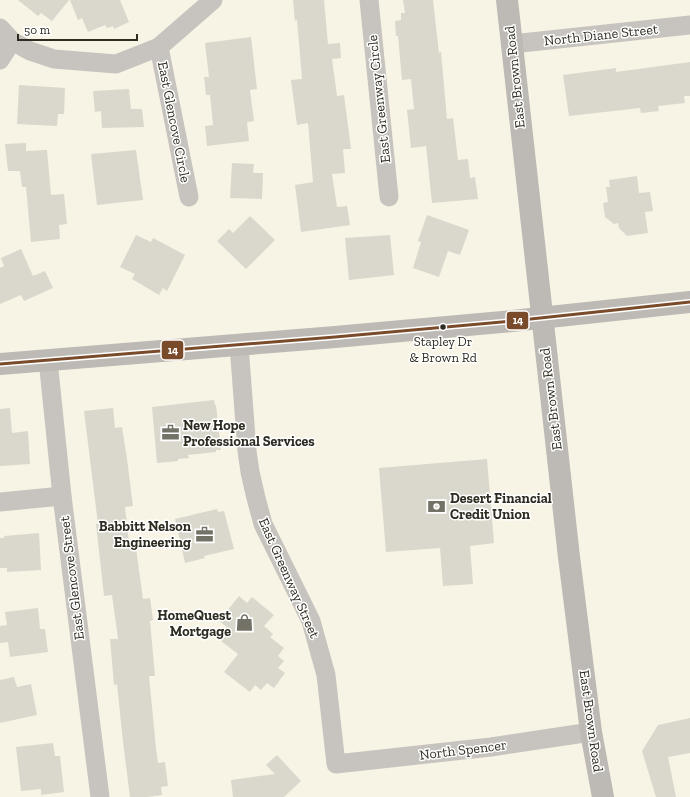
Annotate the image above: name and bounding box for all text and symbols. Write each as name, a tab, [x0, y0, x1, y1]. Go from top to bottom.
scale bar	[18, 16, 137, 42]
street label: North Diane Street	[543, 20, 660, 49]
text: 50 m	[24, 23, 51, 37]
street label: East Brown Road	[501, 25, 529, 129]
street label: East Greenway Circle	[364, 34, 394, 164]
street label: East Glencove Circle	[154, 60, 194, 184]
line badge: 14	[506, 311, 529, 330]
text: 14	[513, 314, 524, 327]
marker: Stapley Dr & Brown Rd	[438, 322, 448, 332]
place label: Stapley Dr & Brown Rd	[409, 334, 477, 365]
line badge: 14	[161, 340, 184, 360]
text: 14	[168, 344, 179, 357]
street label: East Brown Road	[536, 347, 566, 451]
place label: New Hope Professional Services	[183, 417, 315, 450]
office icon: New Hope Professional Services	[160, 423, 180, 443]
place label: Desert Financial Credit Union	[450, 490, 552, 523]
bank icon: Desert Financial Credit Union	[427, 496, 447, 516]
street label: East Glencove Street	[56, 514, 88, 641]
street label: East Greenway Street	[255, 515, 324, 642]
place label: Babbitt Nelson Engineering	[99, 518, 192, 551]
office icon: Babbitt Nelson Engineering	[194, 524, 214, 544]
place label: HomeQuest Mortgage	[157, 607, 231, 640]
shop icon: HomeQuest Mortgage	[234, 613, 254, 633]
street label: East Brown Road	[575, 669, 607, 773]
street label: North Spencer	[418, 736, 508, 764]

